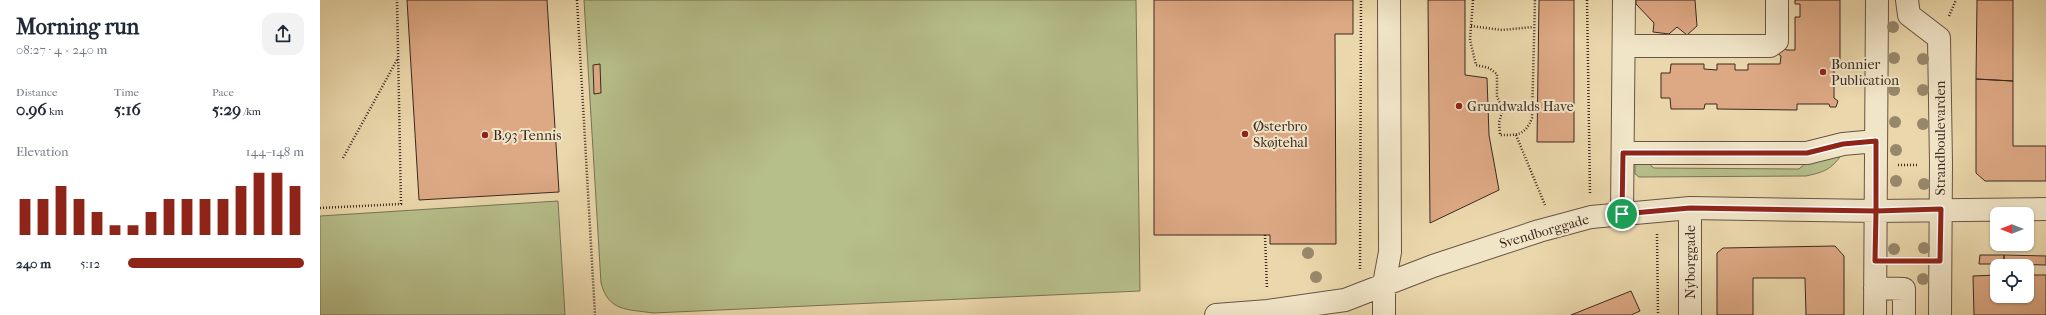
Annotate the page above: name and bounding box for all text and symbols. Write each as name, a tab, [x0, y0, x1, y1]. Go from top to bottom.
button: share	[262, 13, 304, 55]
text: Morning run	[16, 14, 139, 40]
text: 08:27 · 4 × 240 m	[16, 42, 107, 57]
place label: Bonnier Publication	[1831, 56, 1899, 89]
marker: Bonnier Publication	[1818, 67, 1828, 77]
street label: Strandboulevarden	[1932, 81, 1949, 195]
text: Distance	[16, 86, 57, 99]
text: Time	[114, 86, 139, 99]
text: Pace	[212, 86, 234, 99]
place label: Grundwalds Have	[1467, 98, 1574, 115]
text: 0.96	[16, 99, 47, 119]
text: 5:16	[114, 99, 141, 119]
text: 5:29	[212, 99, 241, 119]
marker: Grundwalds Have	[1454, 101, 1464, 111]
text: km	[47, 105, 64, 118]
text: /km	[241, 105, 261, 118]
place label: Østerbro Skøjtehal	[1253, 118, 1308, 151]
place label: B.93 Tennis	[493, 127, 561, 144]
marker: Østerbro Skøjtehal	[1240, 129, 1250, 139]
marker: B.93 Tennis	[480, 130, 490, 140]
text: Elevation	[16, 144, 69, 159]
text: 144–148 m	[246, 144, 304, 159]
pin	[1605, 197, 1639, 231]
icon: arrive	[1611, 203, 1633, 225]
north arrow	[1990, 207, 2034, 251]
map controls	[1990, 207, 2034, 303]
street label: Svendborggade	[1497, 211, 1591, 252]
street label: Nyborggade	[1682, 225, 1699, 299]
text: 240 m	[16, 256, 51, 271]
text: 5:12	[80, 256, 100, 271]
button: locate	[1990, 259, 2034, 303]

